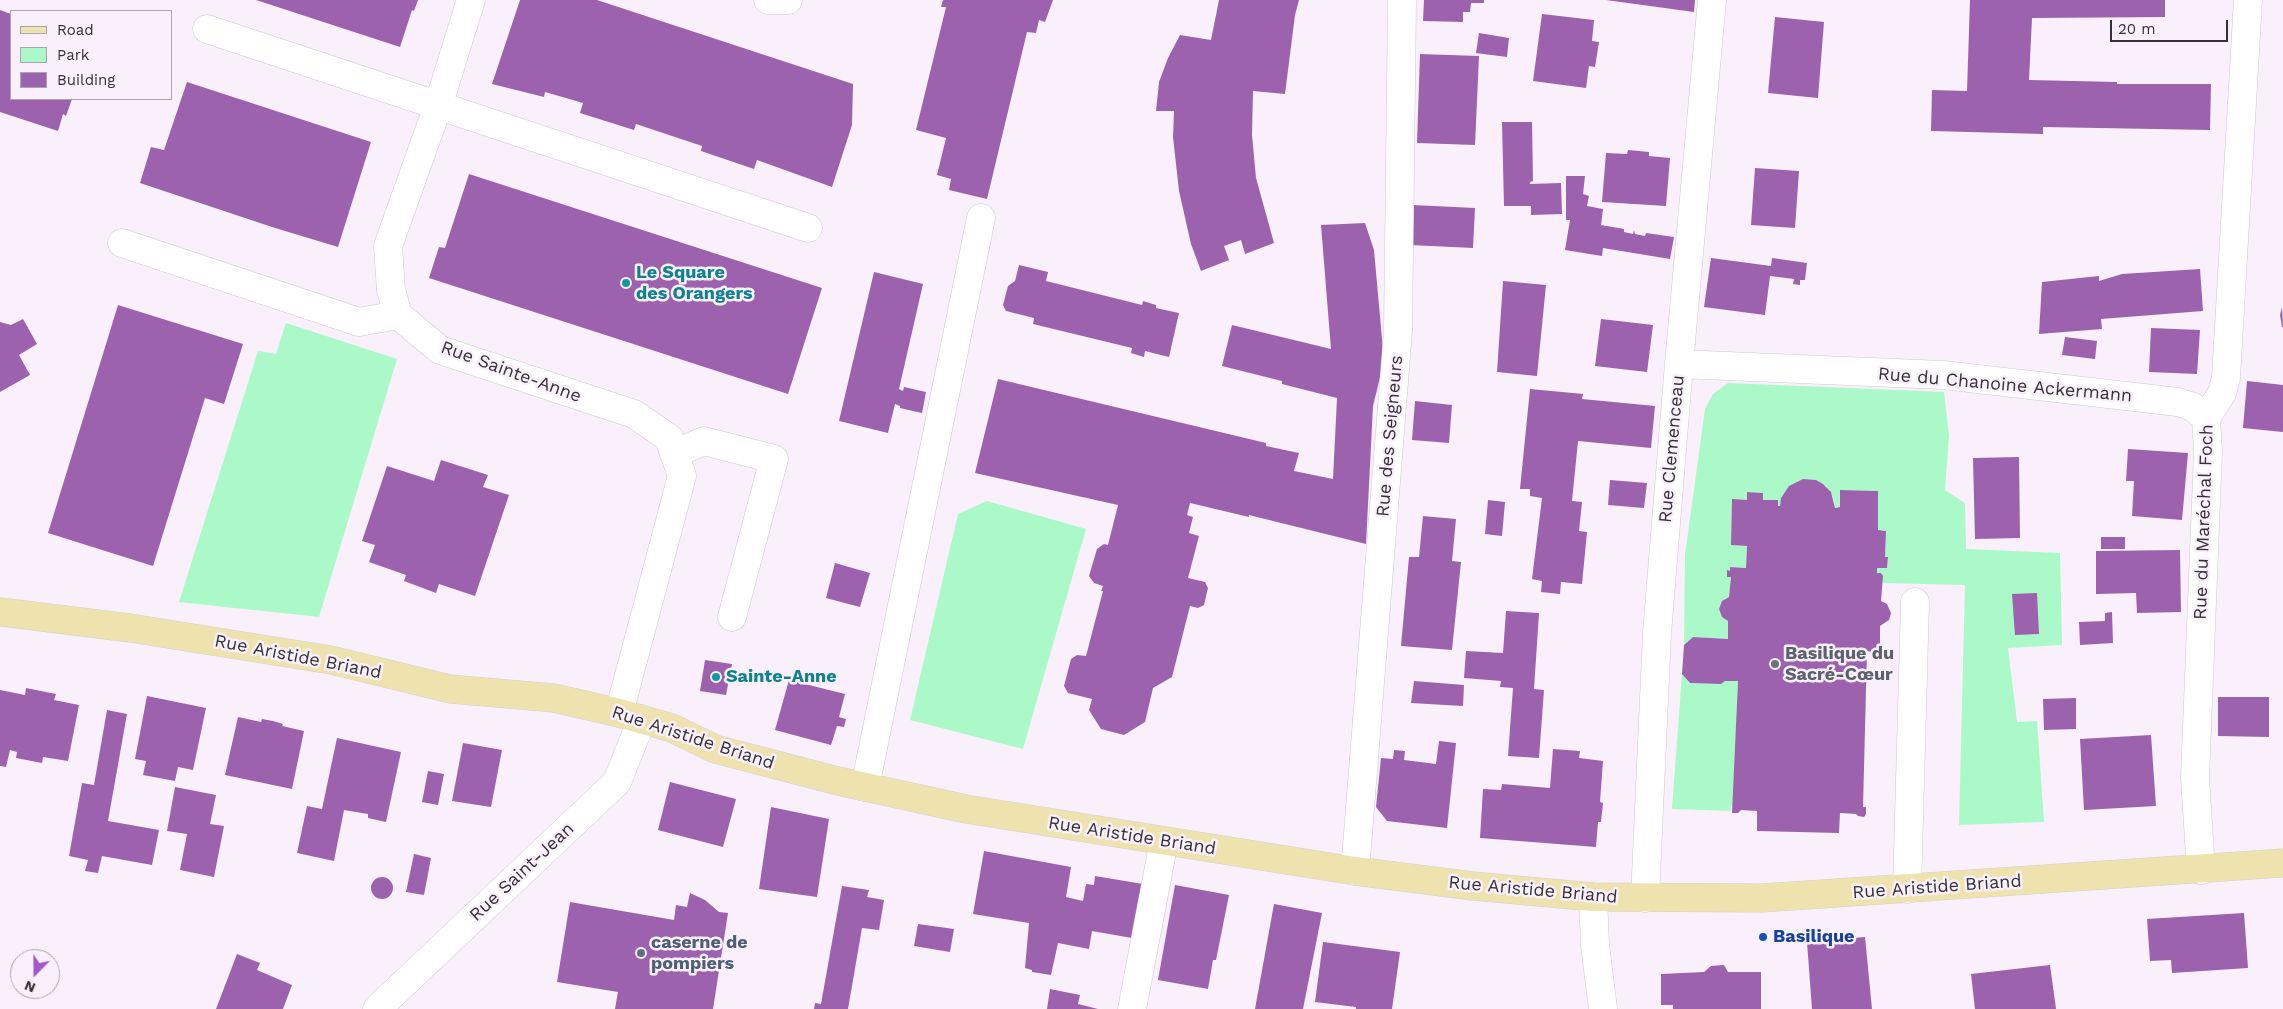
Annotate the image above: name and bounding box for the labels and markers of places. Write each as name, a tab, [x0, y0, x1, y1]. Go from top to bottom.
place label: Le Square des Orangers	[636, 262, 753, 304]
marker: Le Square des Orangers	[620, 277, 632, 289]
place label: Basilique du Sacré-Cœur	[1785, 643, 1894, 686]
marker: Basilique du Sacré-Cœur	[1769, 658, 1781, 670]
place label: Sainte-Anne	[726, 666, 837, 688]
marker: Sainte-Anne	[710, 671, 722, 683]
place label: Basilique	[1773, 926, 1855, 948]
marker: Basilique	[1757, 931, 1769, 943]
place label: caserne de pompiers	[651, 932, 748, 974]
marker: caserne de pompiers	[635, 947, 647, 959]

